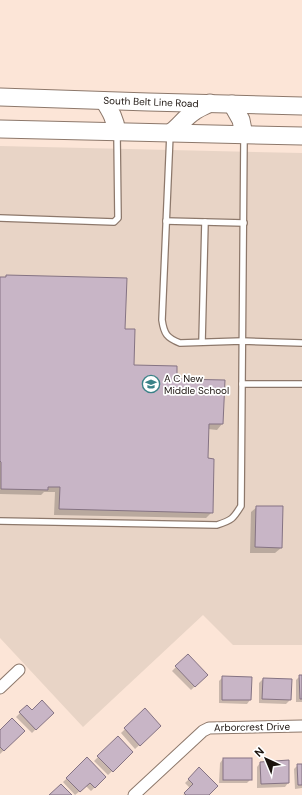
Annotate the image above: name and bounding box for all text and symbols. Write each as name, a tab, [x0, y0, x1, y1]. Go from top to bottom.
street label: South Belt Line Road	[103, 94, 199, 110]
place label: A C New Middle School	[164, 372, 229, 397]
school or university icon: A C New Middle School	[141, 374, 161, 394]
street label: Arborcrest Drive	[214, 720, 290, 734]
north arrow	[246, 739, 286, 779]
text: N	[251, 744, 267, 760]

